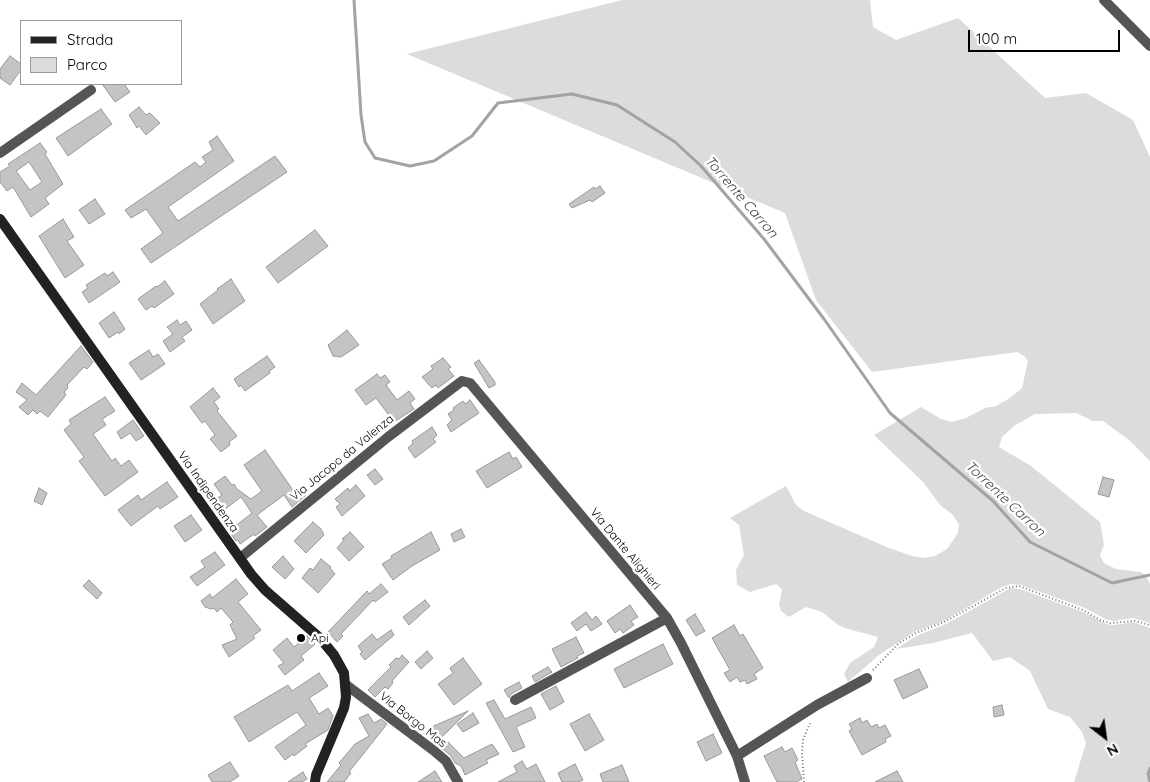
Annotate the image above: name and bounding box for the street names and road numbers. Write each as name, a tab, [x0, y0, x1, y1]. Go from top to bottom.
street label: Via Jacopo da Valenza	[287, 412, 397, 504]
street label: Via Indipendenza	[175, 449, 241, 535]
street label: Via Dante Alighieri	[587, 505, 663, 593]
street label: Via Borgo Mas	[377, 689, 449, 751]

